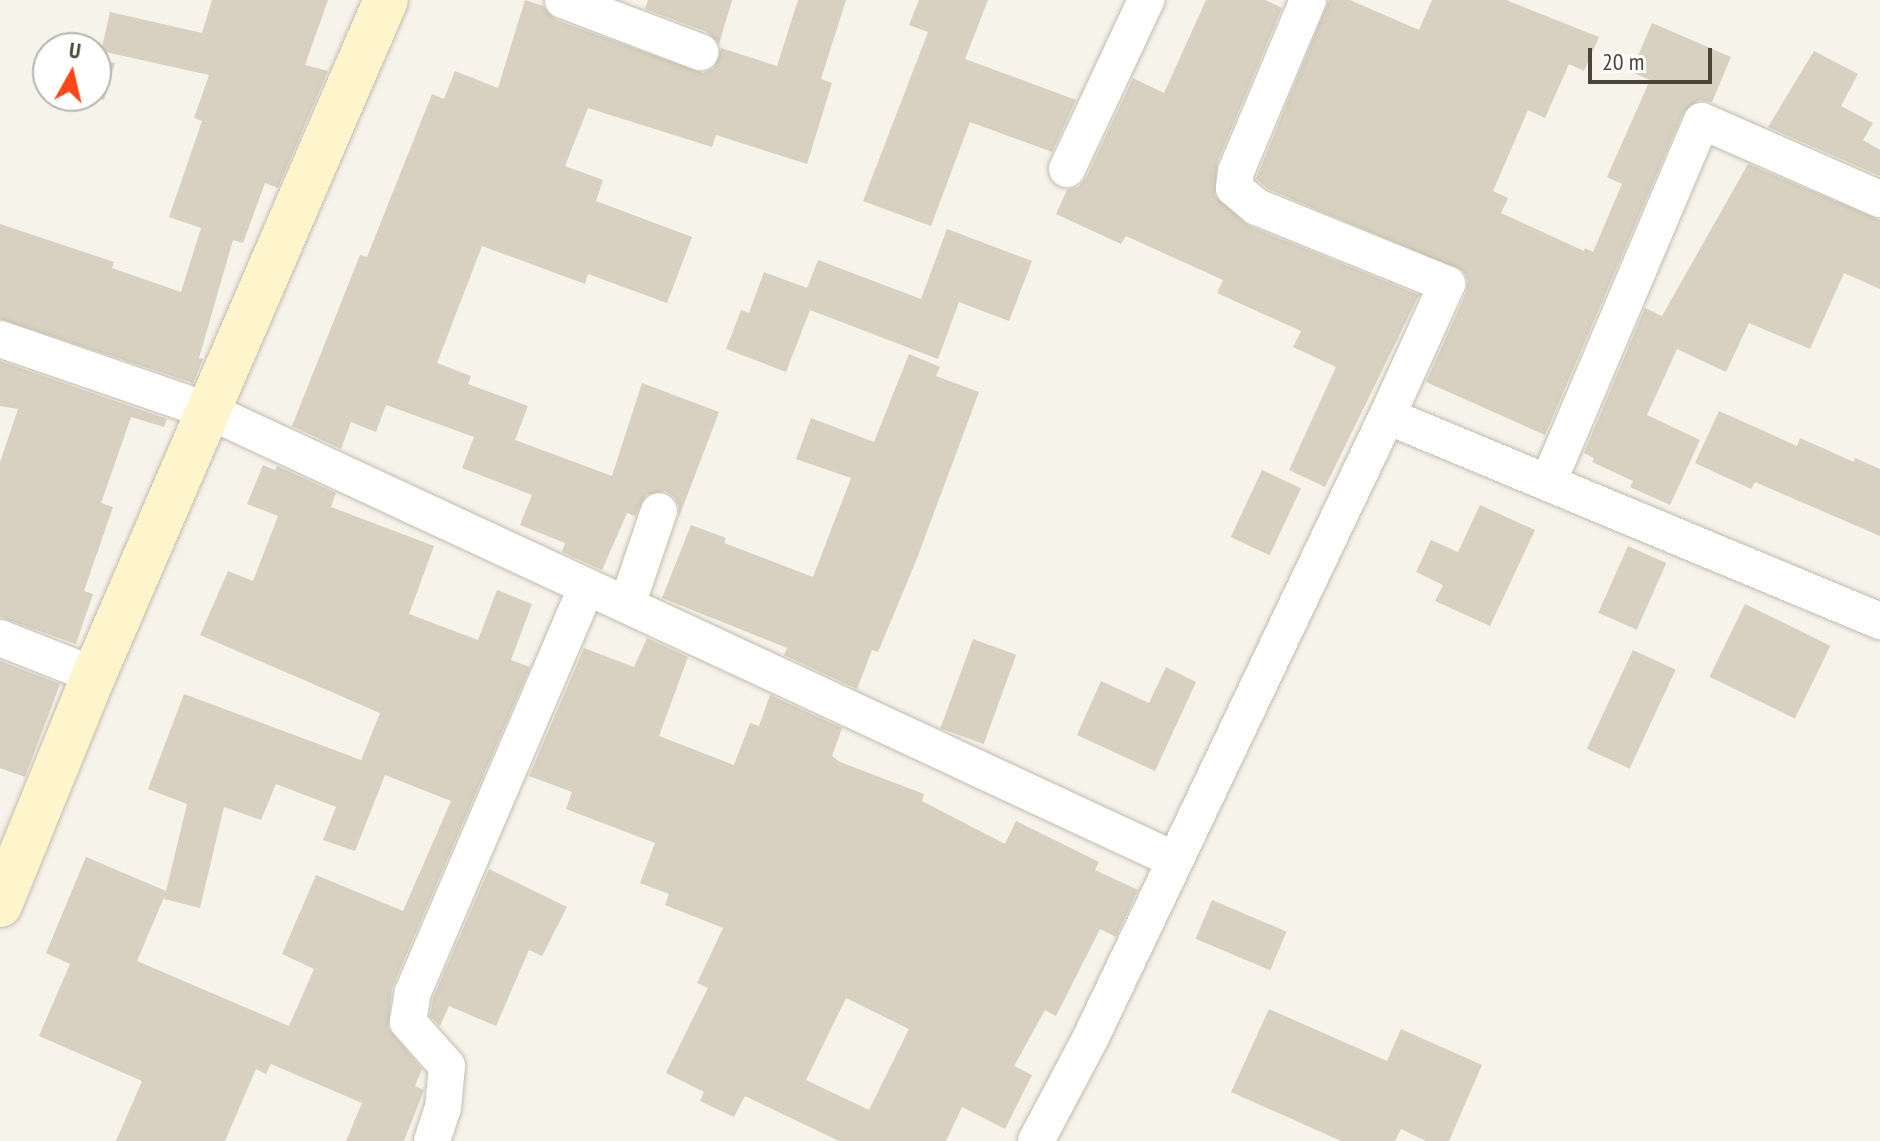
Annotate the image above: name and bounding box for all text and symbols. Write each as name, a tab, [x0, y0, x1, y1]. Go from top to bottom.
north arrow	[32, 32, 112, 112]
scale bar	[1592, 32, 1716, 82]
text: U	[67, 36, 83, 65]
text: 20 m	[1602, 46, 1644, 77]

